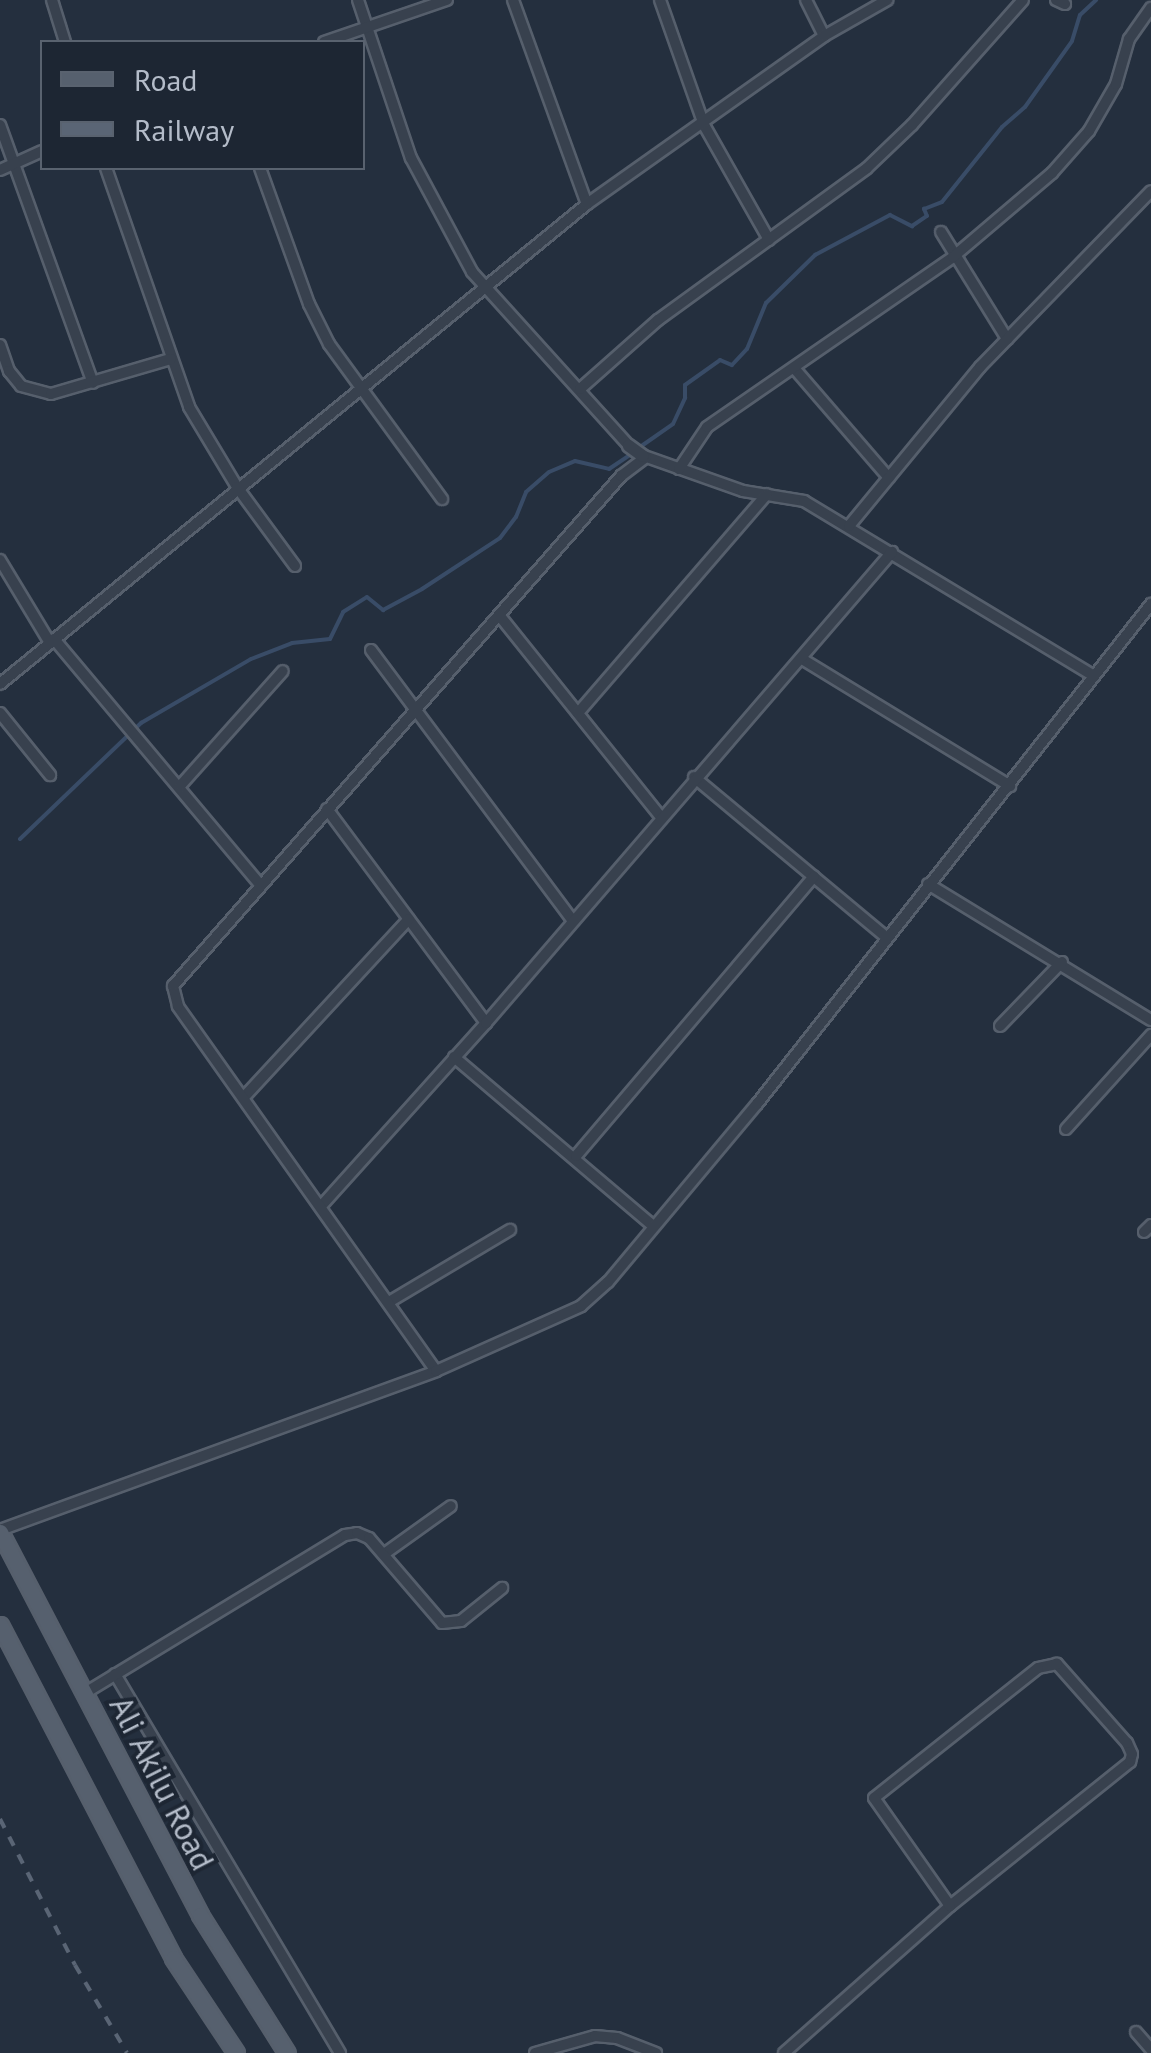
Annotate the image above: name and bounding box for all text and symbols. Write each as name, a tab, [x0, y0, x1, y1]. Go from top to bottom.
legend	[40, 40, 365, 170]
text: Road	[134, 60, 198, 99]
text: Railway	[134, 110, 234, 149]
street label: Ali Akilu Road	[102, 1689, 222, 1877]

